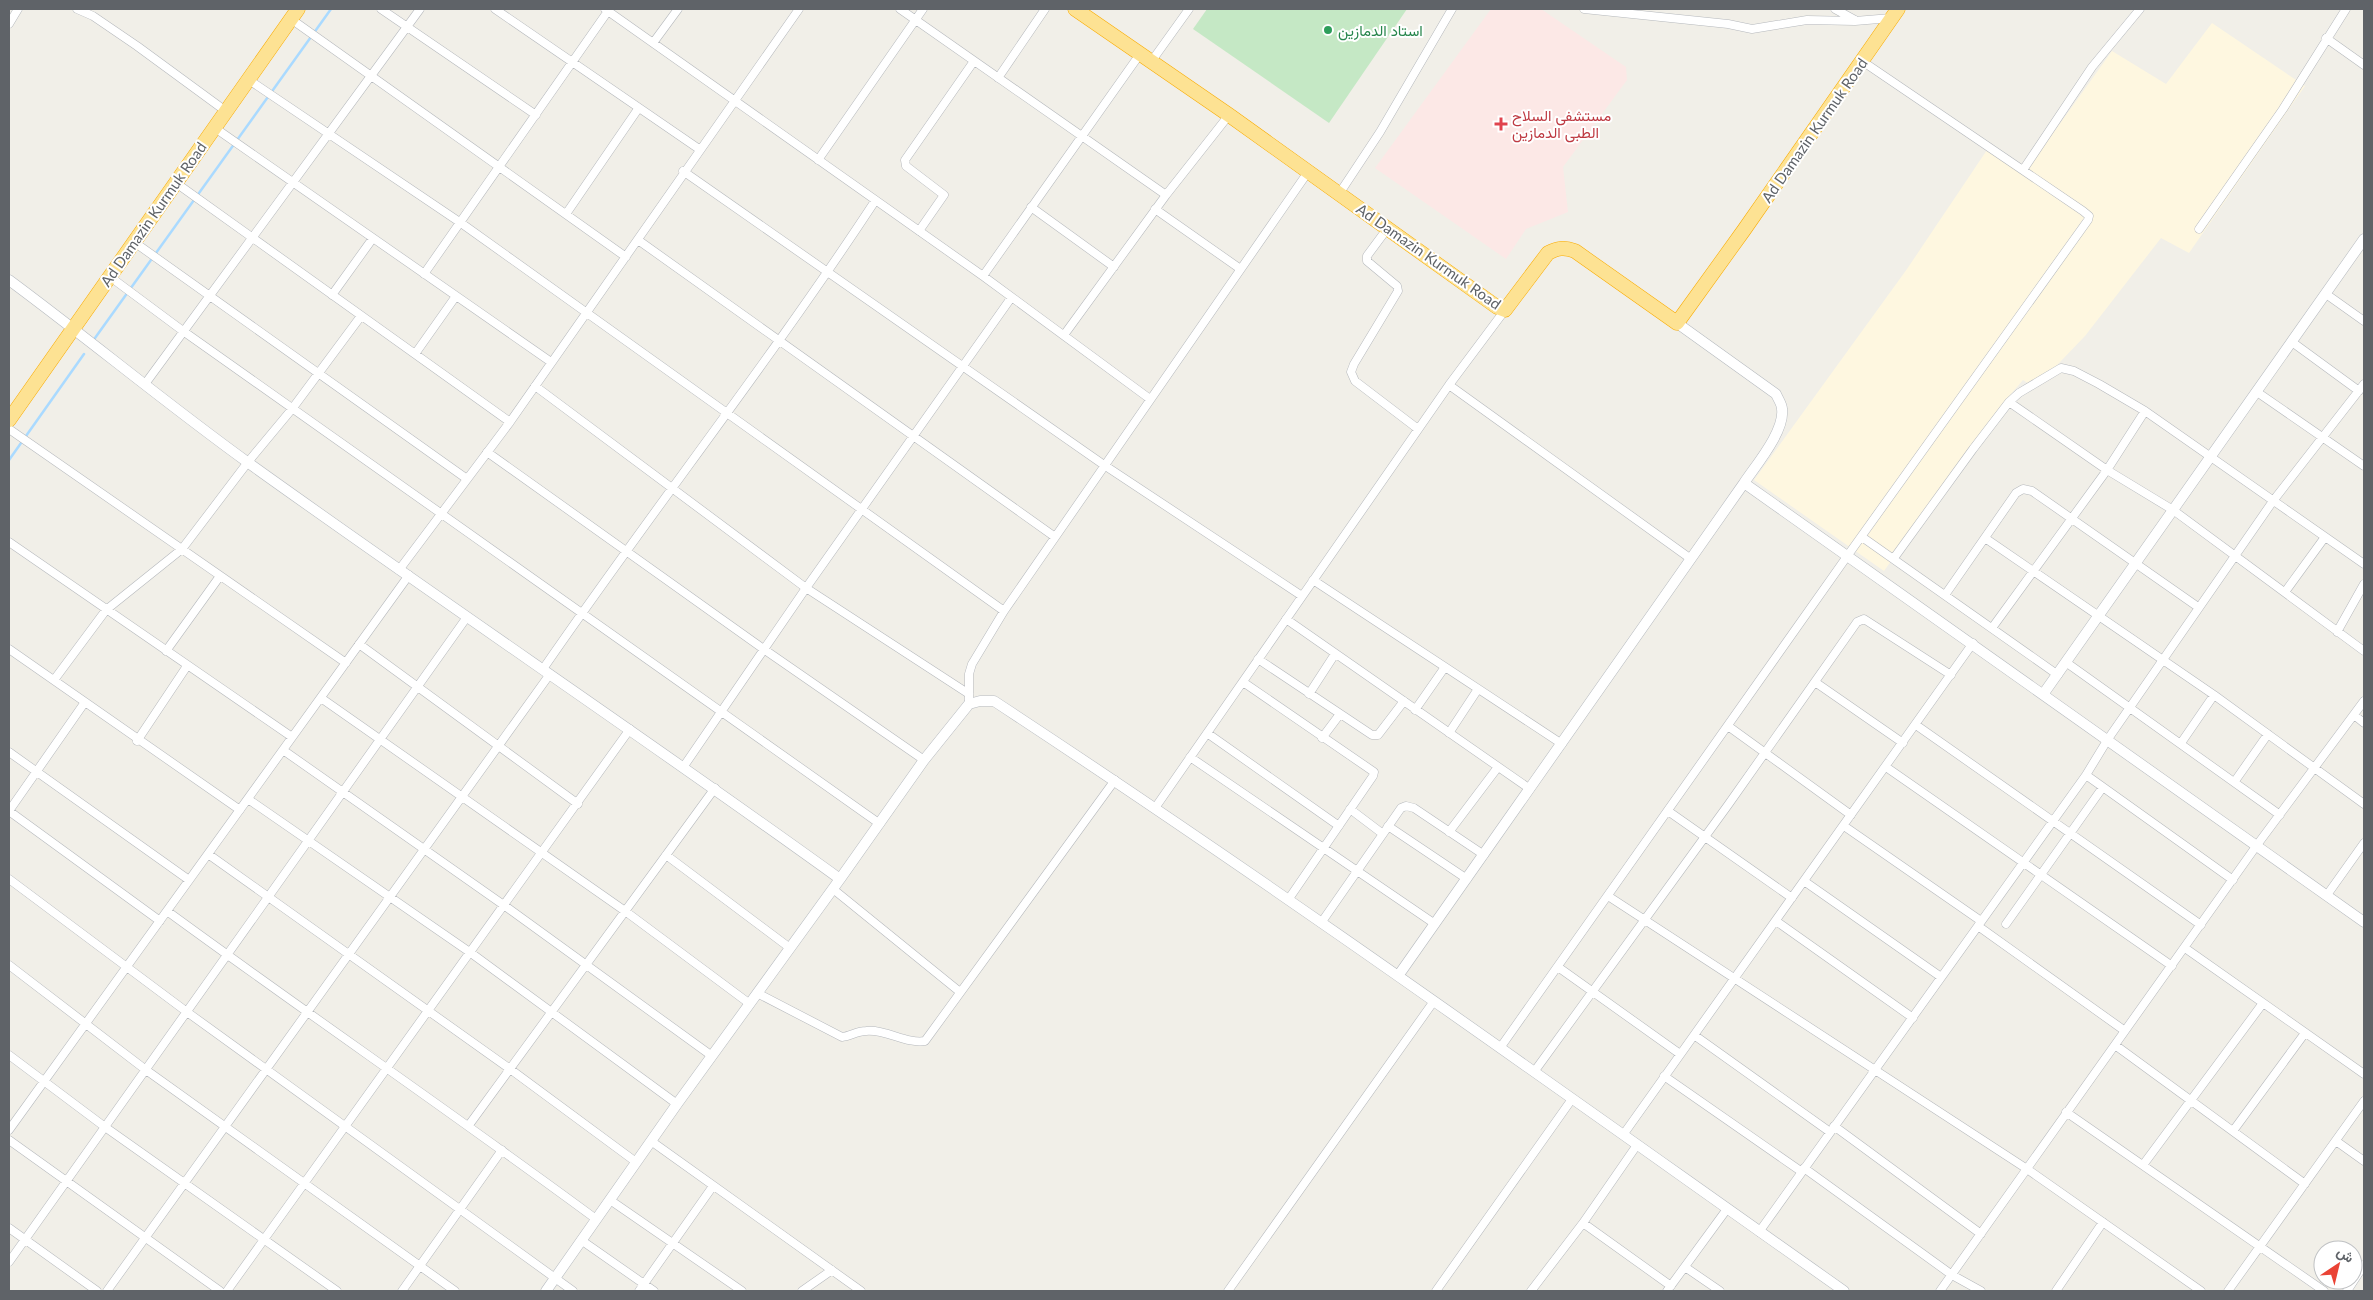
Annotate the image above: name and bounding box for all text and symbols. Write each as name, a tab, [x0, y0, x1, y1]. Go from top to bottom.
place label: استاد الدمازين	[1338, 21, 1423, 41]
marker: استاد الدمازين	[1322, 24, 1334, 36]
street label: Ad Damazin Kurmuk Road	[1757, 54, 1871, 206]
place label: مستشفى السلاح الطبى الدمازين	[1512, 106, 1611, 143]
marker: مستشفى السلاح الطبى الدمازين	[1494, 117, 1508, 131]
street label: Ad Damazin Kurmuk Road	[96, 138, 210, 290]
street label: Ad Damazin Kurmuk Road	[1353, 199, 1505, 313]
north arrow	[2313, 1240, 2363, 1290]
text: ش	[2333, 1242, 2358, 1267]

